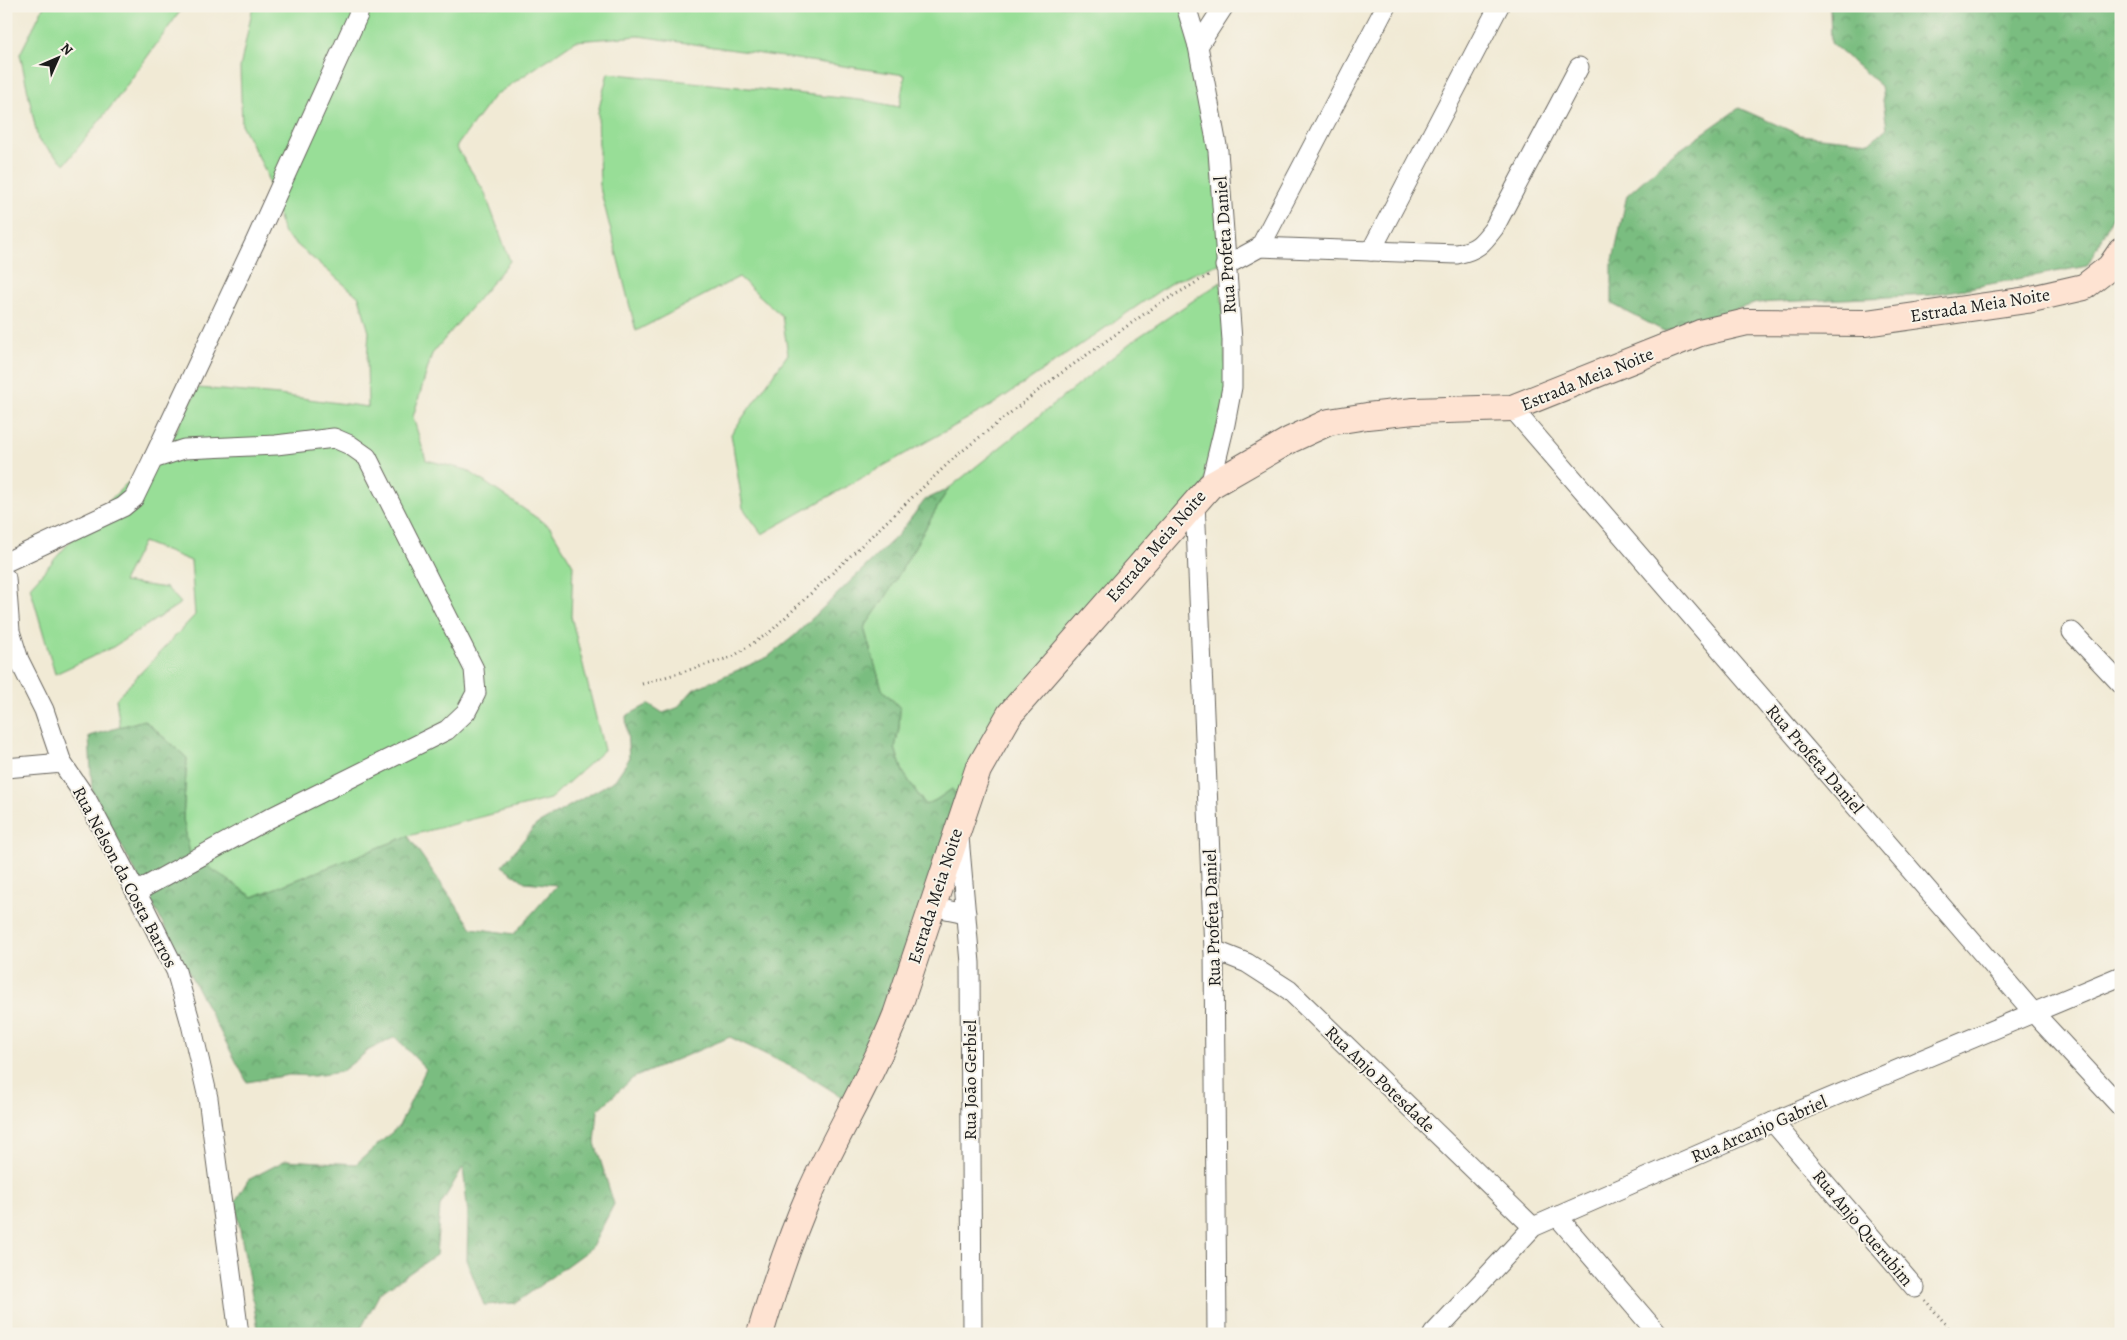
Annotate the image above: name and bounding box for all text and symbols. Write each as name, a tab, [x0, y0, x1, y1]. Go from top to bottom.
north arrow	[32, 32, 82, 82]
text: N	[57, 39, 77, 59]
street label: Rua Profeta Daniel	[1208, 175, 1242, 314]
street label: Estrada Meia Noite	[1908, 282, 2052, 328]
street label: Estrada Meia Noite	[1517, 341, 1657, 417]
street label: Estrada Meia Noite	[1101, 485, 1211, 607]
street label: Rua Profeta Daniel	[1761, 699, 1870, 819]
street label: Rua Nelson da Costa Barros	[67, 782, 183, 972]
street label: Estrada Meia Noite	[902, 825, 968, 967]
street label: Rua Profeta Daniel	[1198, 848, 1226, 987]
street label: Rua João Gerbiel	[958, 1019, 982, 1140]
street label: Rua Anjo Potesdade	[1320, 1020, 1440, 1138]
street label: Rua Arcanjo Gabriel	[1687, 1089, 1831, 1168]
street label: Rua Anjo Querubim	[1807, 1165, 1919, 1291]

